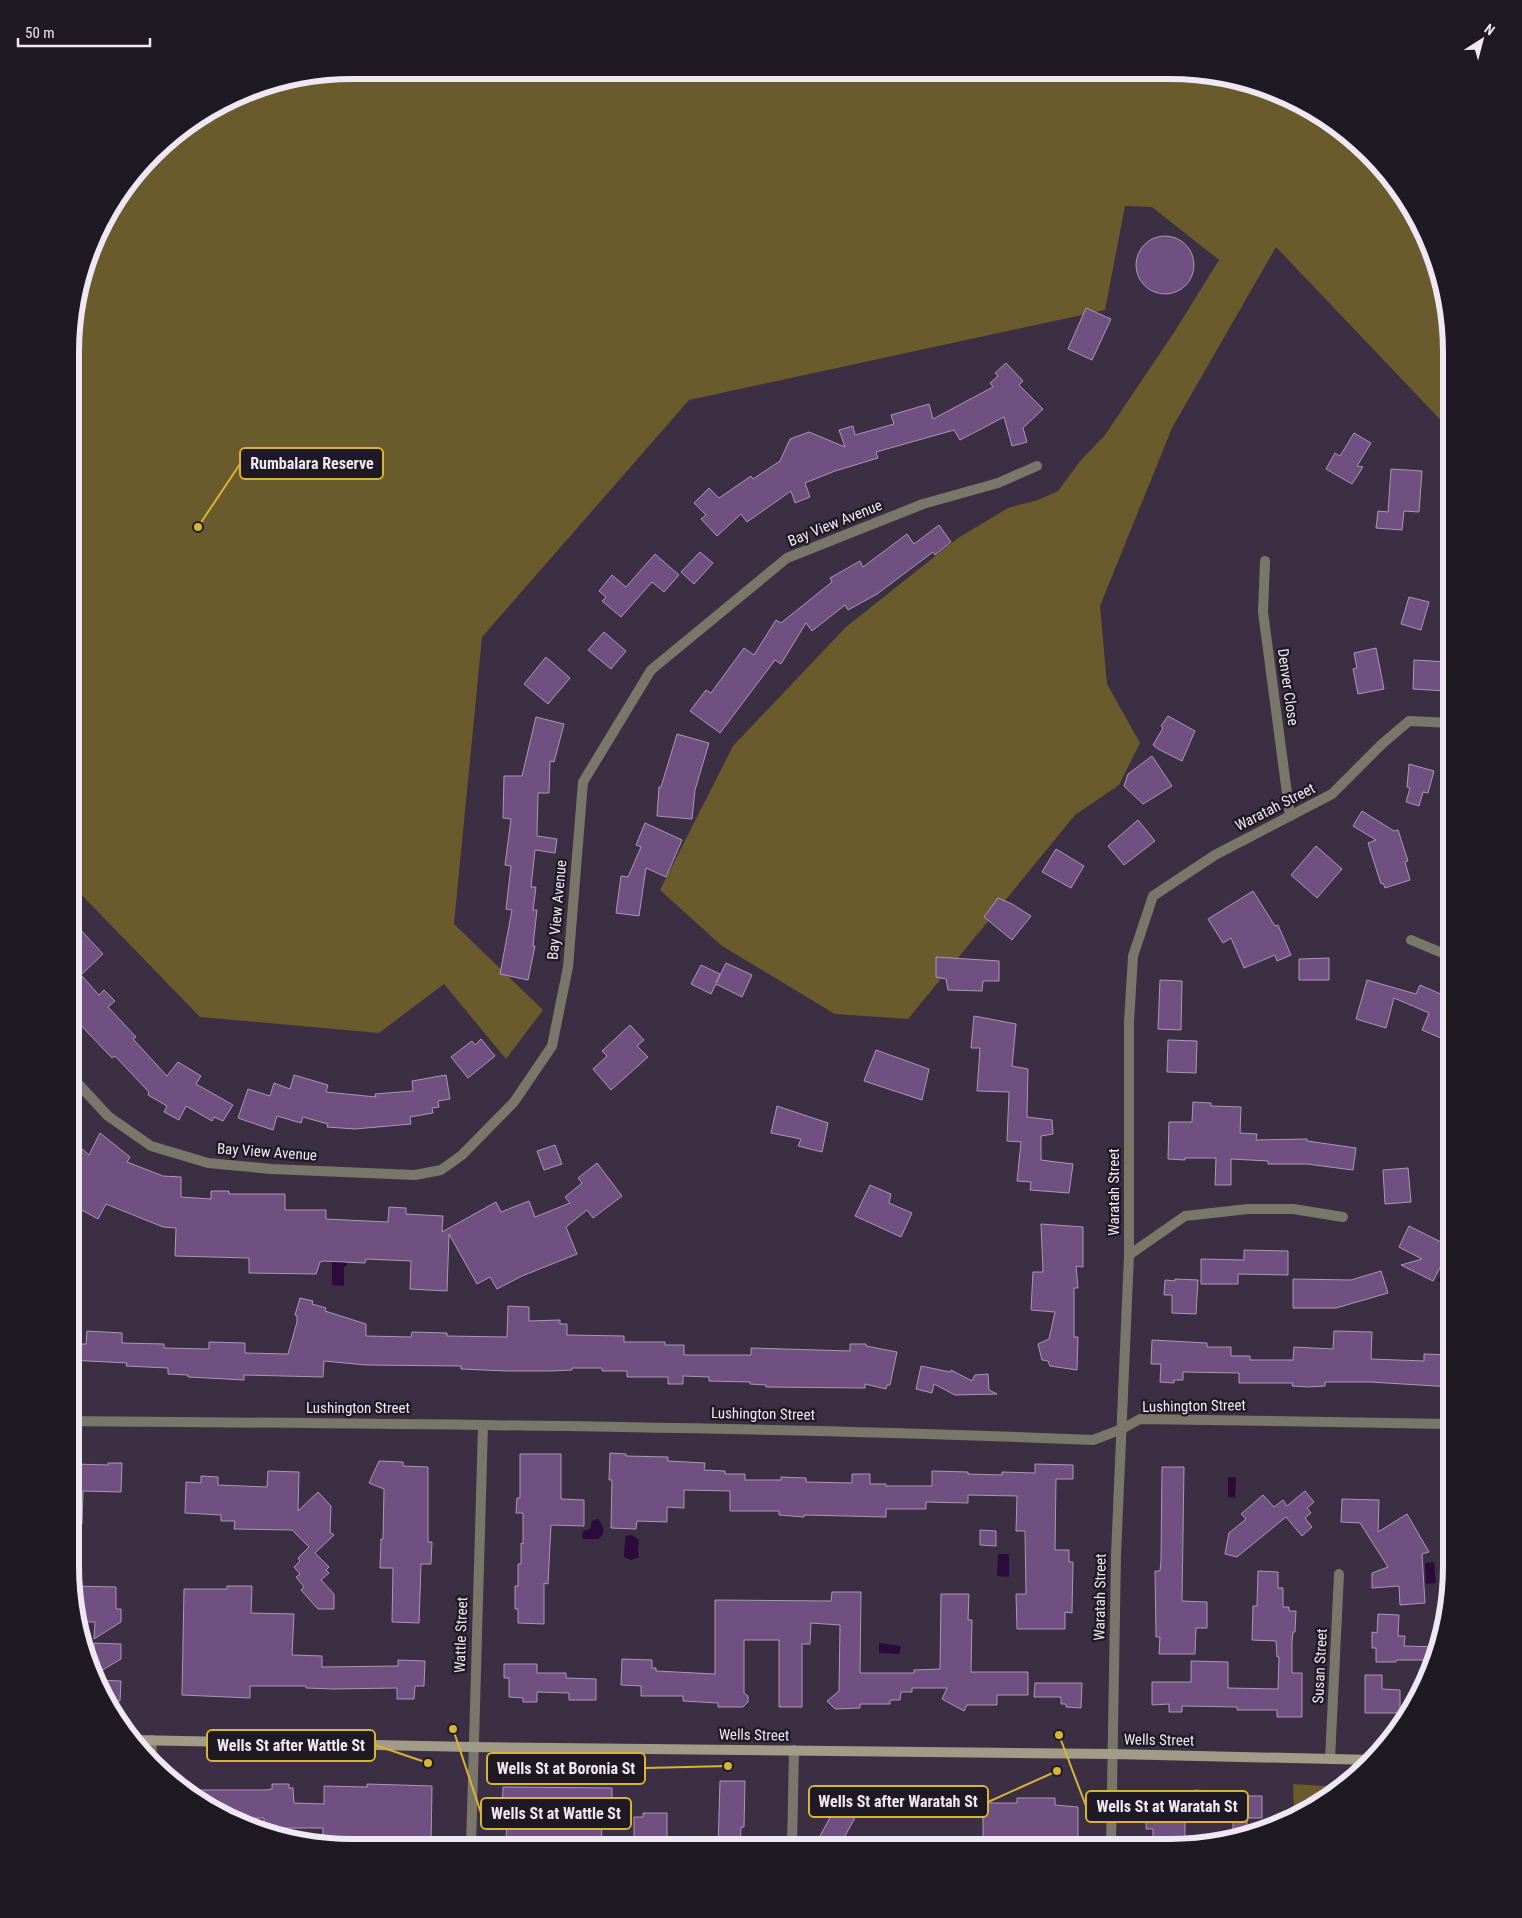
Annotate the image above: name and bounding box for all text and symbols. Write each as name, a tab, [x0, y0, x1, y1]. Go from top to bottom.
scale bar	[18, 15, 150, 47]
north arrow	[1457, 15, 1507, 65]
text: N	[1481, 20, 1498, 38]
text: 50 m	[25, 24, 55, 42]
callout: Rumbalara Reserve	[240, 448, 383, 479]
text: Rumbalara Reserve	[250, 454, 374, 473]
street label: Bay View Avenue	[785, 496, 885, 550]
street label: Denver Close	[1274, 647, 1302, 727]
street label: Waratah Street	[1232, 779, 1318, 835]
street label: Bay View Avenue	[544, 859, 570, 961]
street label: Bay View Avenue	[216, 1140, 318, 1164]
street label: Waratah Street	[1105, 1148, 1123, 1236]
street label: Lushington Street	[1142, 1396, 1246, 1416]
street label: Lushington Street	[306, 1399, 410, 1417]
street label: Lushington Street	[711, 1404, 815, 1424]
street label: Waratah Street	[1090, 1553, 1110, 1641]
street label: Wattle Street	[451, 1597, 471, 1673]
street label: Susan Street	[1309, 1628, 1331, 1704]
street label: Wells Street	[719, 1725, 789, 1745]
callout: Wells St after Wattle St	[207, 1730, 375, 1761]
street label: Wells Street	[1124, 1730, 1194, 1750]
text: Wells St after Wattle St	[217, 1736, 365, 1755]
callout: Wells St at Boronia St	[487, 1753, 645, 1784]
text: Wells St at Boronia St	[497, 1759, 635, 1778]
callout: Wells St after Waratah St	[809, 1786, 988, 1817]
callout: Wells St at Waratah St	[1086, 1791, 1248, 1822]
text: Wells St after Waratah St	[818, 1792, 978, 1811]
text: Wells St at Waratah St	[1096, 1797, 1238, 1816]
callout: Wells St at Wattle St	[481, 1798, 631, 1829]
text: Wells St at Wattle St	[491, 1804, 621, 1823]

